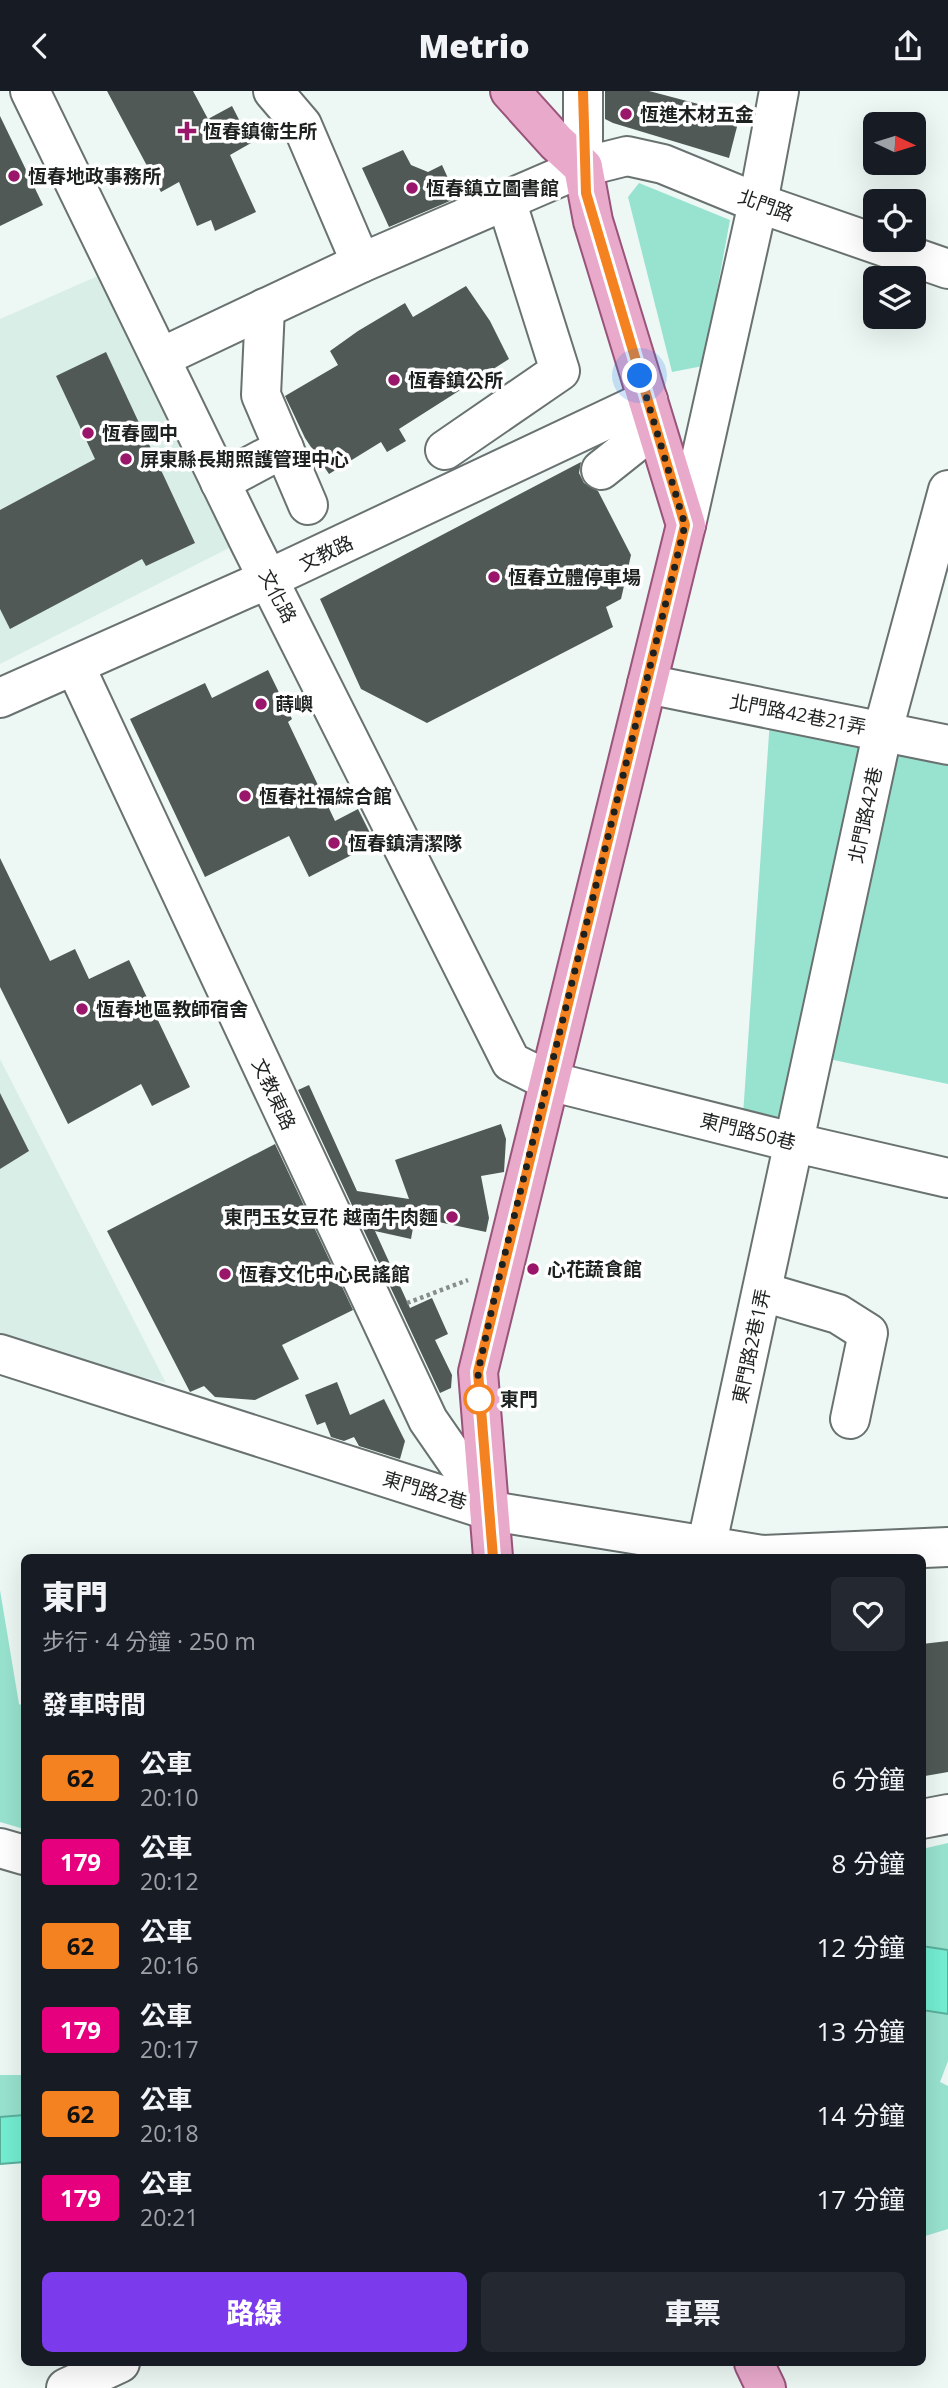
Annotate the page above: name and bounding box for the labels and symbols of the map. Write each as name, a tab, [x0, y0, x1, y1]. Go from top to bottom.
place label: 恆進木材五金	[640, 101, 754, 127]
marker: 恆進木材五金	[618, 106, 634, 122]
north arrow	[863, 112, 926, 175]
place label: 恆春鎮衛生所	[203, 118, 317, 144]
marker: 恆春鎮衛生所	[177, 121, 197, 141]
place label: 恆春地政事務所	[28, 163, 161, 189]
marker: 恆春地政事務所	[6, 168, 22, 184]
place label: 恆春鎮立圖書館	[426, 175, 559, 201]
marker: 恆春鎮立圖書館	[404, 180, 420, 196]
street label: 北門路	[735, 183, 797, 227]
your location	[622, 358, 657, 393]
place label: 恆春鎮公所	[408, 367, 503, 393]
marker: 恆春鎮公所	[386, 372, 402, 388]
place label: 恆春國中	[102, 420, 178, 446]
marker: 恆春國中	[80, 425, 96, 441]
place label: 屏東縣長期照護管理中心	[140, 446, 349, 472]
marker: 屏東縣長期照護管理中心	[118, 451, 134, 467]
street label: 文教路	[295, 529, 357, 577]
place label: 恆春立體停車場	[508, 564, 641, 590]
street label: 文化路	[253, 565, 303, 627]
marker: 恆春立體停車場	[486, 569, 502, 585]
street label: 北門路42巷21弄	[728, 688, 868, 740]
place label: 蒔嶼	[275, 691, 313, 717]
marker: 蒔嶼	[253, 696, 269, 712]
street label: 北門路42巷	[842, 764, 888, 866]
place label: 恆春社福綜合館	[259, 783, 392, 809]
marker: 恆春社福綜合館	[237, 788, 253, 804]
place label: 恆春鎮清潔隊	[348, 830, 462, 856]
marker: 恆春鎮清潔隊	[326, 835, 342, 851]
place label: 恆春地區教師宿舍	[96, 996, 248, 1022]
marker: 恆春地區教師宿舍	[74, 1001, 90, 1017]
street label: 文教東路	[246, 1054, 302, 1134]
street label: 東門路50巷	[697, 1107, 799, 1155]
place label: 東門玉女豆花 越南牛肉麵	[224, 1204, 438, 1230]
marker: 東門玉女豆花 越南牛肉麵	[444, 1209, 460, 1225]
place label: 心花蔬食館	[547, 1256, 642, 1282]
place label: 恆春文化中心民謠館	[239, 1261, 410, 1287]
marker: 心花蔬食館	[525, 1261, 541, 1277]
marker: 恆春文化中心民謠館	[217, 1266, 233, 1282]
street label: 東門路2巷1弄	[726, 1286, 776, 1406]
marker: 東門	[464, 1384, 494, 1414]
place label: 東門	[500, 1386, 538, 1412]
street label: 東門路2巷	[380, 1465, 470, 1515]

